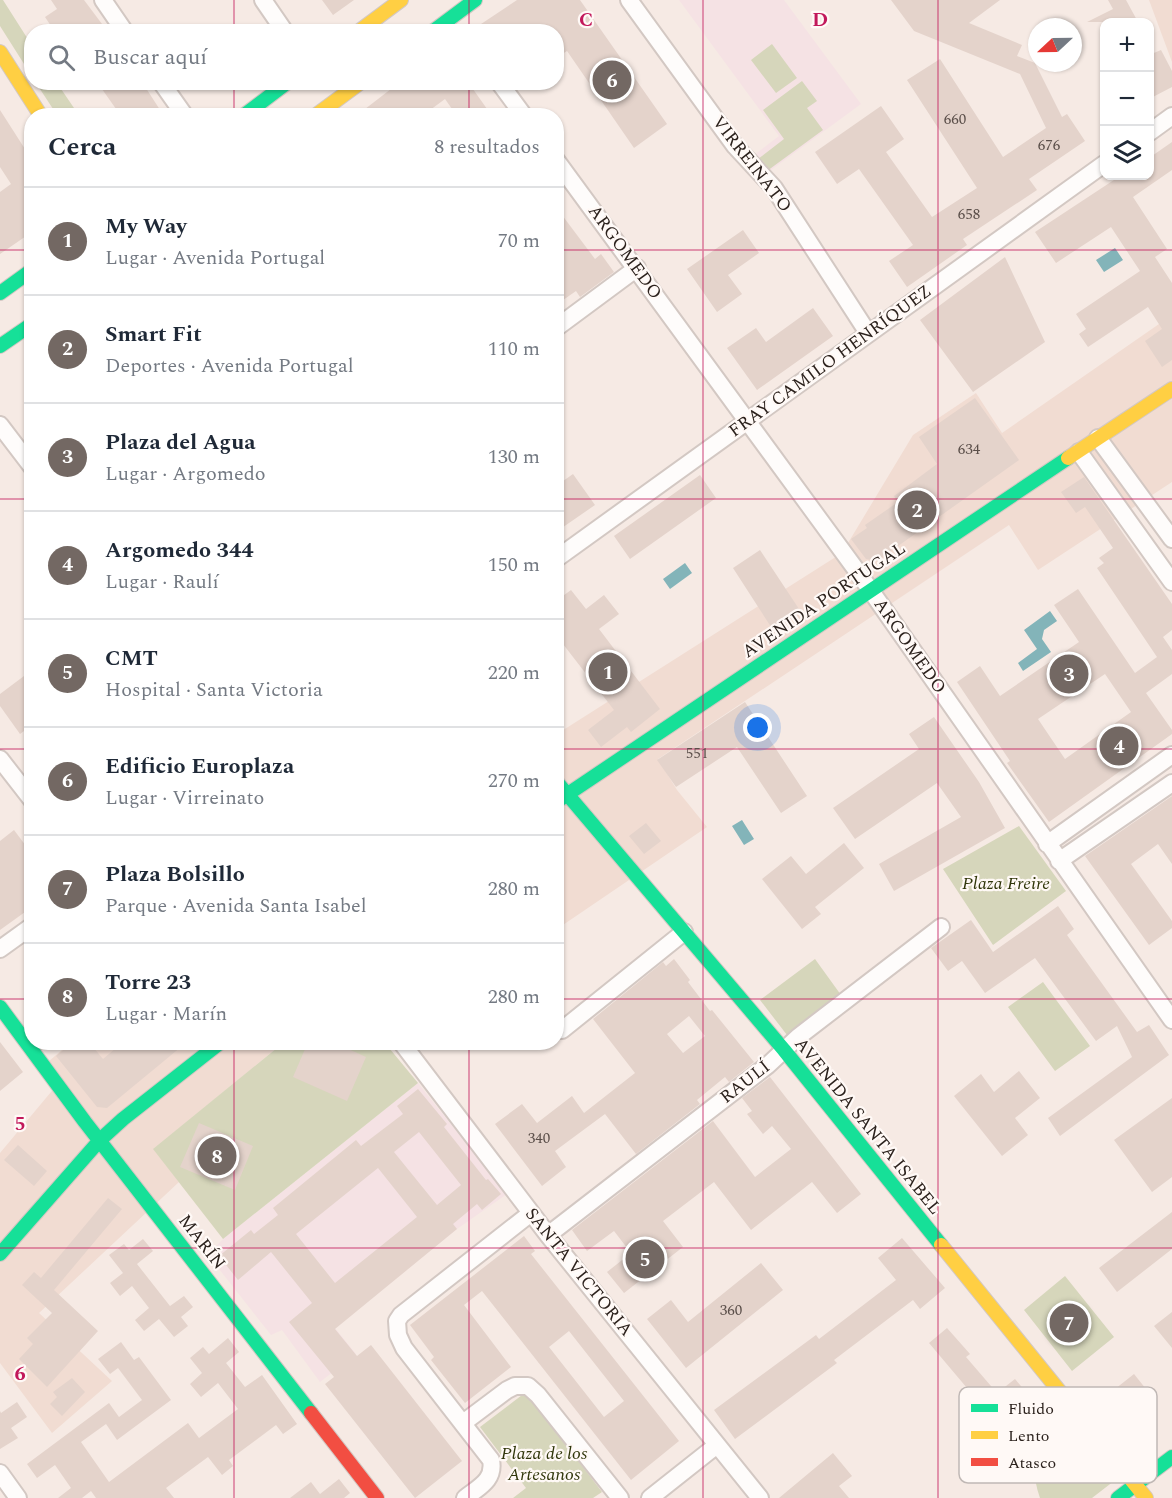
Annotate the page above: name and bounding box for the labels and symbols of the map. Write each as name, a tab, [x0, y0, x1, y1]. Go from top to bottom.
text: C	[579, 5, 593, 35]
text: D	[812, 5, 828, 35]
north arrow	[1028, 18, 1082, 72]
pin: 6	[592, 58, 632, 103]
house number: 660	[944, 108, 966, 131]
street label: VIRREINATO	[706, 110, 798, 218]
house number: 676	[1038, 134, 1061, 157]
street label: ARGOMEDO	[581, 199, 669, 305]
house number: 658	[958, 203, 980, 226]
street label: FRAY CAMILO HENRÍQUEZ	[723, 278, 937, 444]
house number: 634	[958, 438, 981, 461]
pin: 2	[898, 488, 936, 532]
street label: AVENIDA PORTUGAL	[737, 535, 911, 665]
street label: ARGOMEDO	[867, 593, 953, 699]
pin: 1	[588, 650, 628, 694]
pin: 3	[1050, 652, 1088, 696]
your location	[743, 713, 772, 742]
pin: 4	[1100, 724, 1138, 768]
house number: 551	[686, 742, 708, 765]
park label: Plaza Freire	[962, 870, 1050, 897]
street label: AVENIDA SANTA ISABEL	[788, 1031, 948, 1221]
street label: RAULÍ	[714, 1054, 776, 1110]
text: 5	[14, 1109, 26, 1139]
house number: 340	[528, 1127, 550, 1150]
pin: 8	[198, 1134, 236, 1178]
street label: SANTA VICTORIA	[518, 1202, 640, 1342]
street label: MARÍN	[172, 1208, 232, 1276]
pin: 5	[626, 1236, 664, 1282]
house number: 360	[720, 1299, 742, 1322]
pin: 7	[1050, 1300, 1088, 1346]
text: 6	[14, 1359, 26, 1389]
legend	[959, 1387, 1157, 1483]
text: Fluido	[1008, 1397, 1054, 1421]
text: Lento	[1008, 1424, 1049, 1448]
park label: Plaza de los Artesanos	[501, 1440, 588, 1488]
text: Atasco	[1008, 1451, 1056, 1475]

